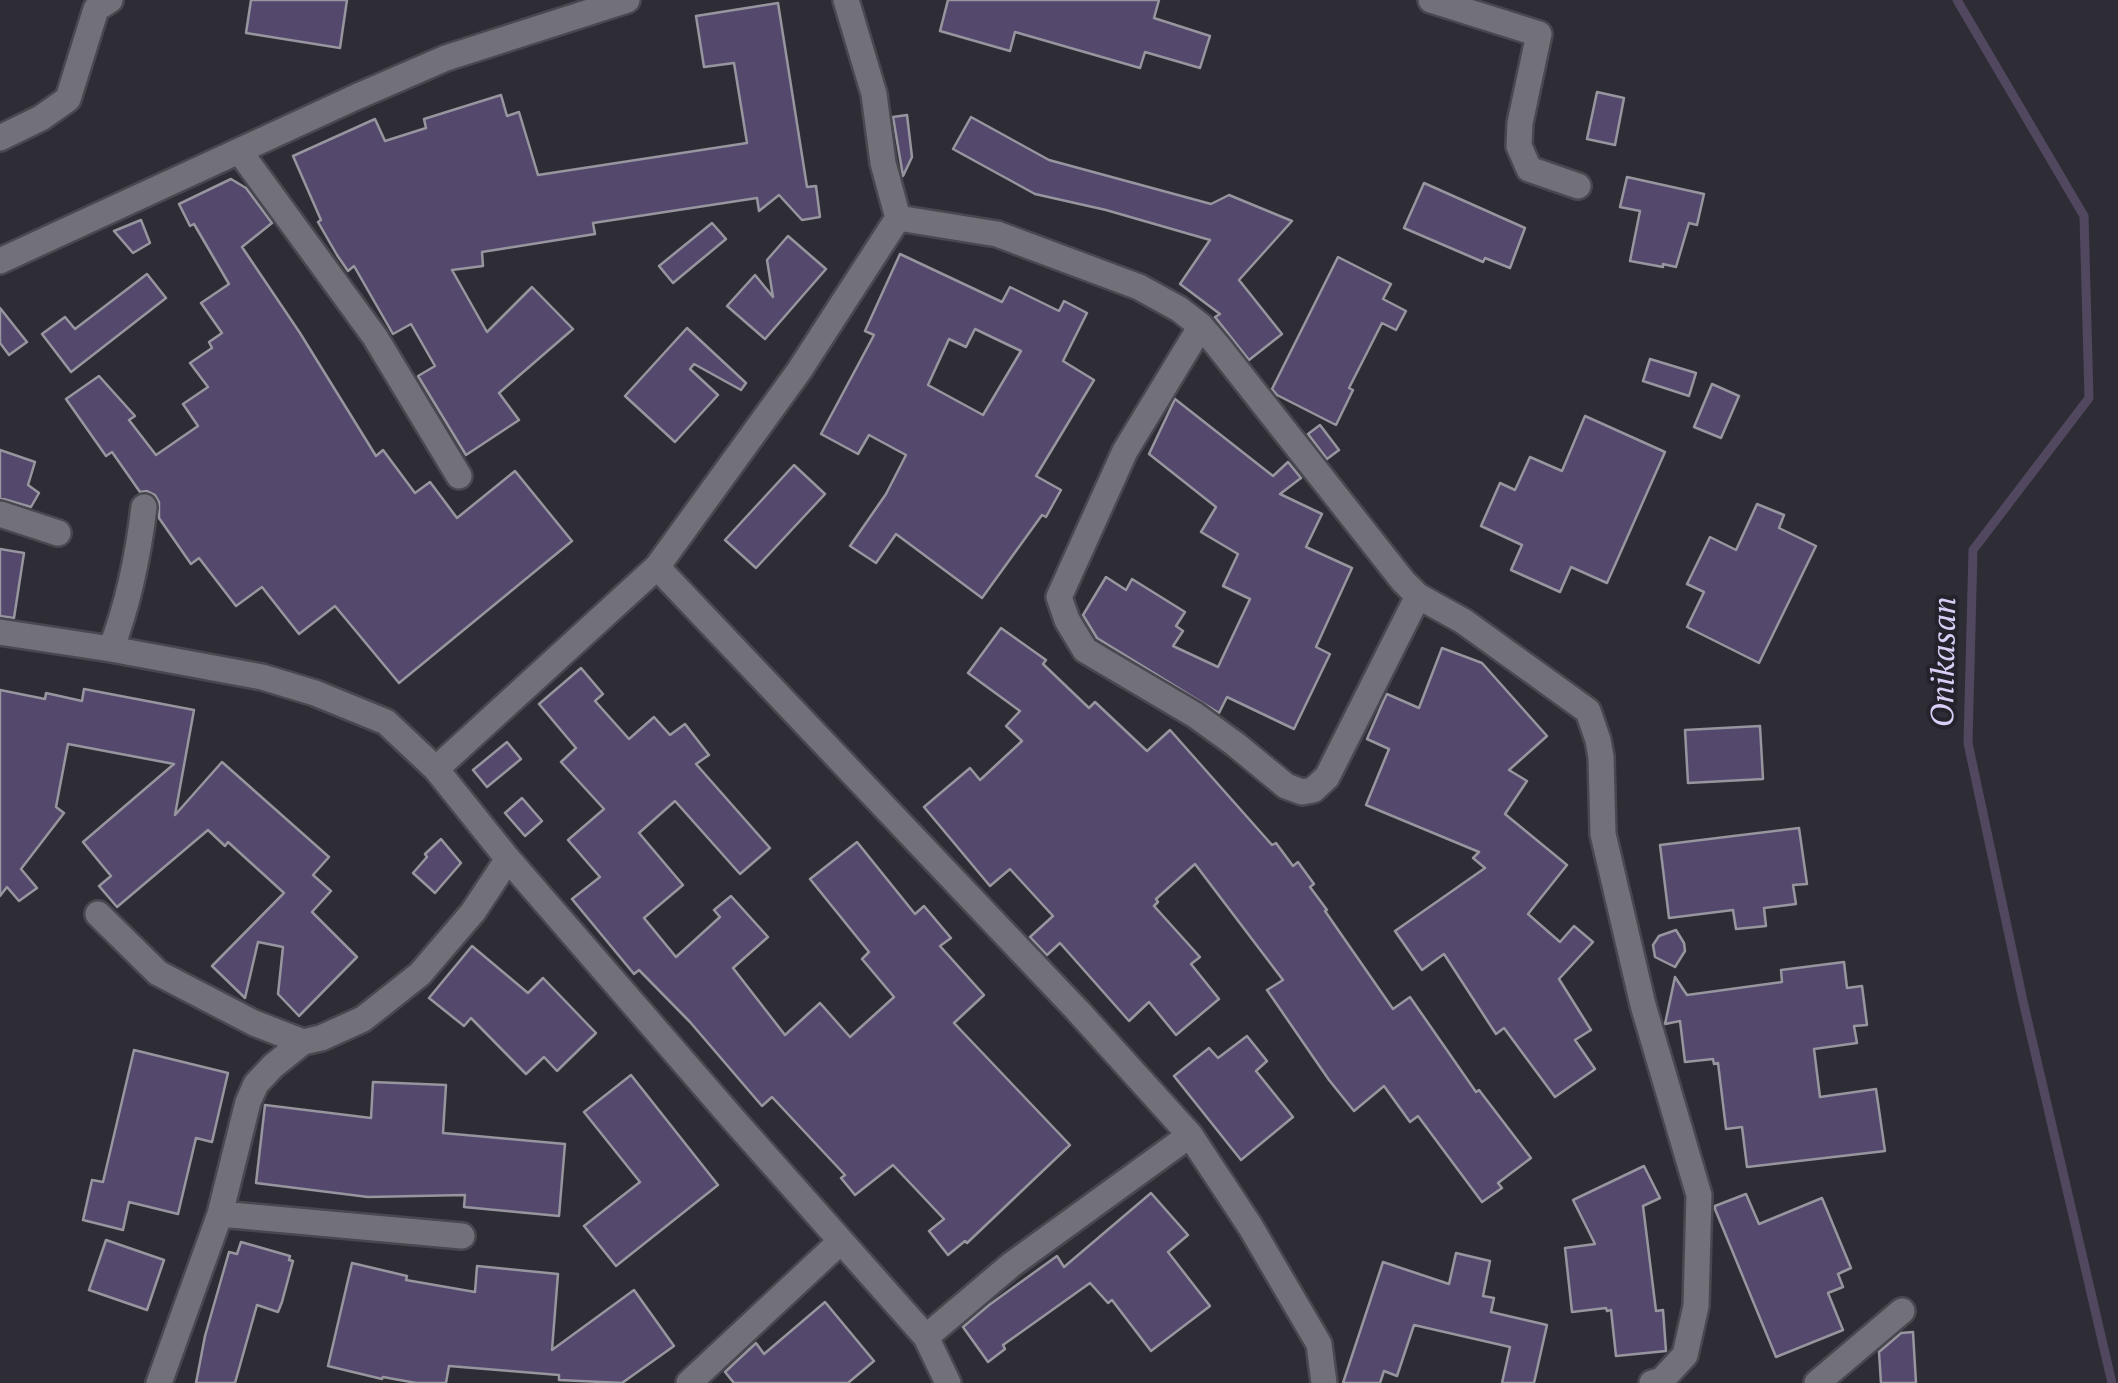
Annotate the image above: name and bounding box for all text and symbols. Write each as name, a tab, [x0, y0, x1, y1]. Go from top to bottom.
water label: Onikasan	[1925, 596, 1965, 728]

